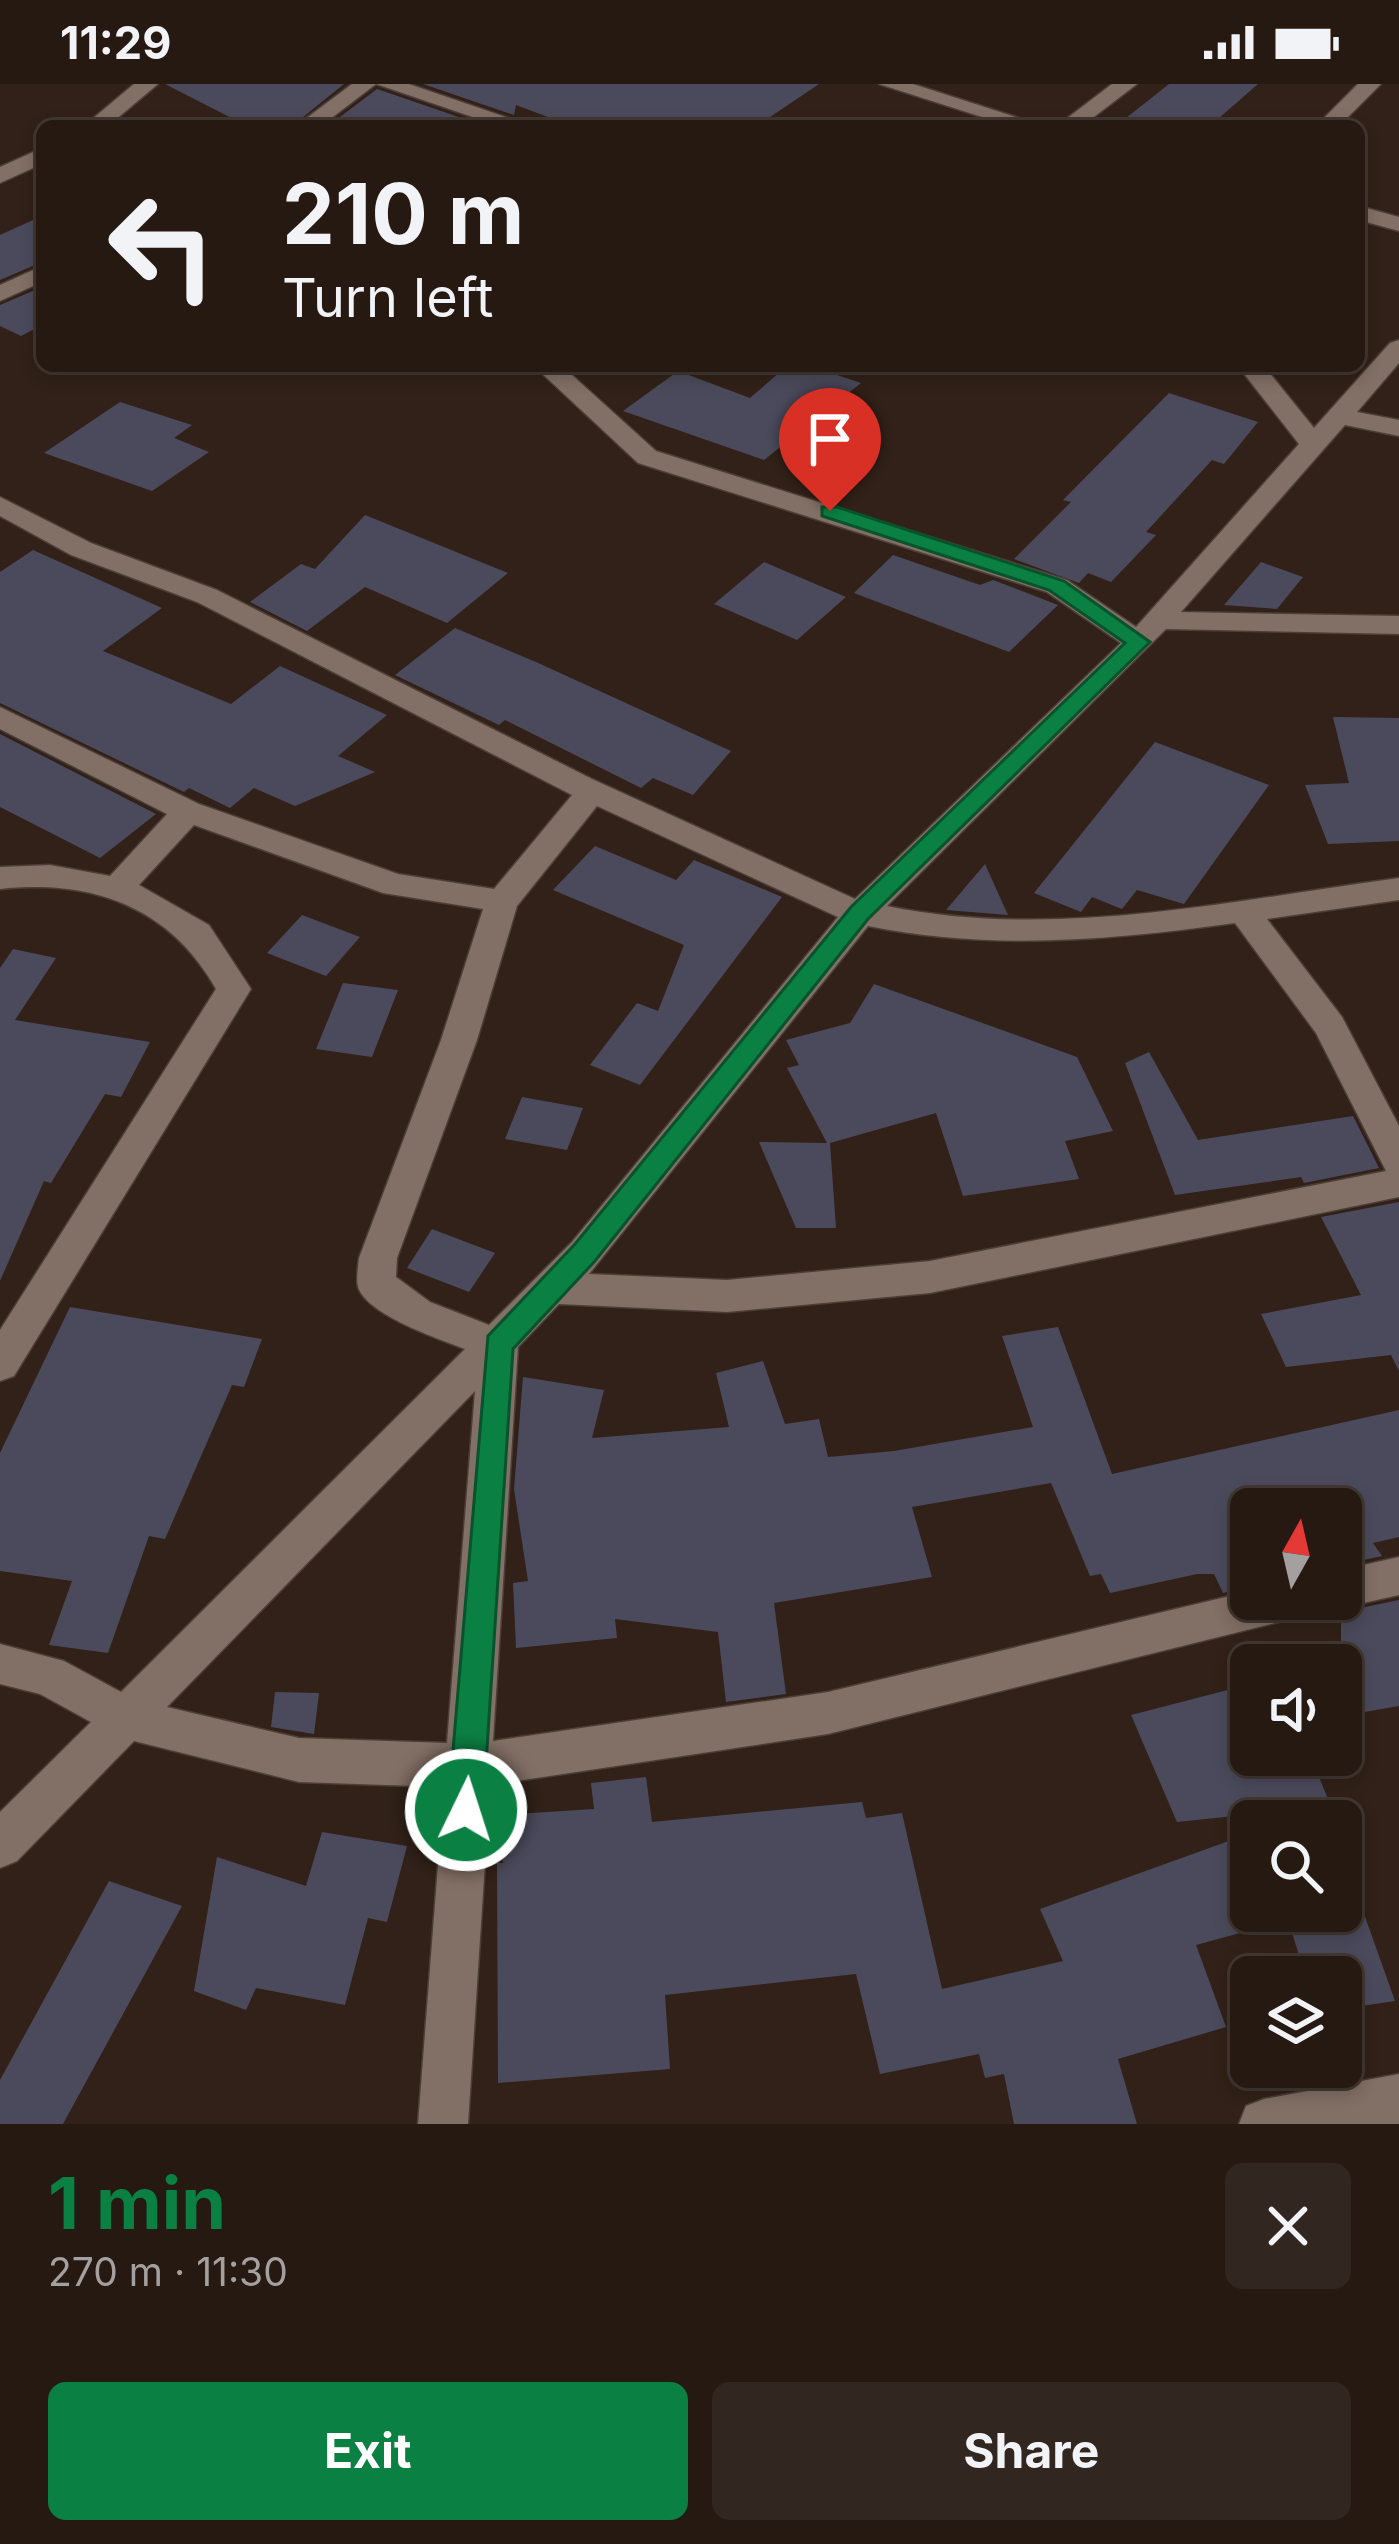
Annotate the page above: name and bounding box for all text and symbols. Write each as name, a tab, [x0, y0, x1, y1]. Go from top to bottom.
text: 11:29	[60, 15, 171, 70]
text: 210 m	[282, 163, 524, 264]
icon: left	[84, 168, 240, 324]
text: Turn left	[282, 265, 493, 330]
pin	[779, 388, 881, 511]
icon: arrive	[797, 406, 863, 472]
north arrow	[1230, 1488, 1362, 1620]
map controls	[1230, 1488, 1362, 2088]
button: sound	[1230, 1644, 1362, 1776]
position arrow	[403, 1747, 529, 1873]
button: search	[1230, 1800, 1362, 1932]
button: layers	[1230, 1956, 1362, 2088]
text: 1 min	[48, 2159, 226, 2246]
button: close	[1225, 2163, 1351, 2289]
text: 270 m · 11:30	[48, 2248, 288, 2295]
button: Exit	[48, 2382, 688, 2520]
button: Share	[712, 2382, 1351, 2520]

